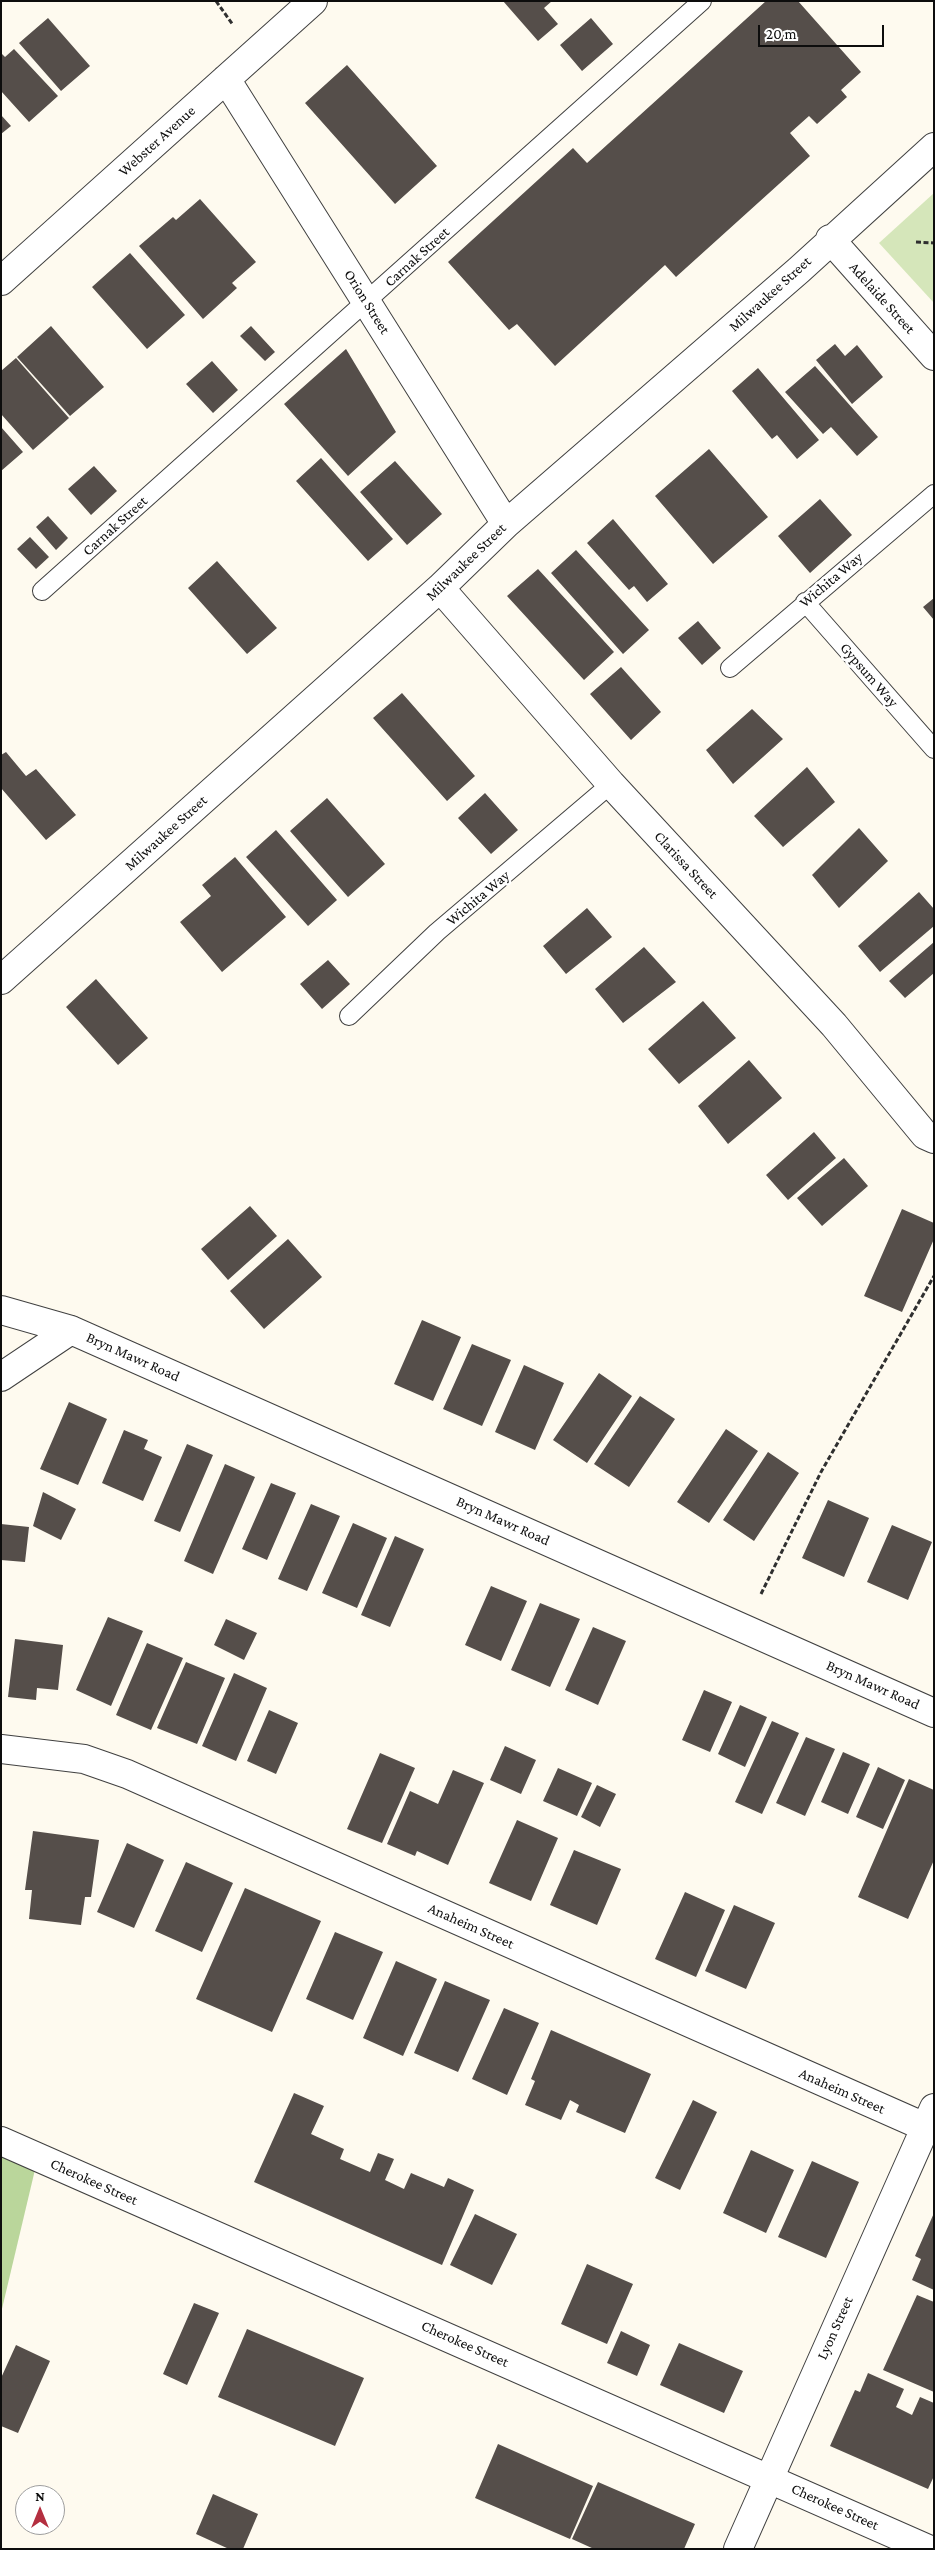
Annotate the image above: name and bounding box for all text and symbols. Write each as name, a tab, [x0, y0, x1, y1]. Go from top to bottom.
scale bar	[760, 15, 886, 47]
text: 20 m	[766, 26, 797, 42]
street label: Webster Avenue	[115, 102, 199, 180]
street label: Carnak Street	[381, 223, 453, 291]
street label: Milwaukee Street	[725, 252, 815, 336]
street label: Adelaide Street	[845, 258, 919, 338]
street label: Orion Street	[340, 266, 394, 338]
street label: Carnak Street	[79, 492, 151, 560]
street label: Milwaukee Street	[422, 519, 510, 605]
street label: Wichita Way	[796, 548, 866, 612]
street label: Gypsum Way	[836, 639, 902, 711]
street label: Milwaukee Street	[121, 791, 211, 875]
street label: Clarissa Street	[650, 828, 722, 902]
street label: Wichita Way	[443, 866, 513, 930]
street label: Bryn Mawr Road	[84, 1328, 182, 1386]
street label: Bryn Mawr Road	[454, 1492, 552, 1550]
street label: Bryn Mawr Road	[824, 1656, 922, 1714]
street label: Anaheim Street	[425, 1899, 517, 1953]
street label: Anaheim Street	[796, 2064, 888, 2118]
street label: Cherokee Street	[47, 2155, 141, 2209]
street label: Lyon Street	[813, 2294, 857, 2362]
street label: Cherokee Street	[418, 2317, 512, 2371]
street label: Cherokee Street	[788, 2480, 882, 2534]
north arrow	[15, 2485, 65, 2535]
text: N	[35, 2488, 45, 2504]

